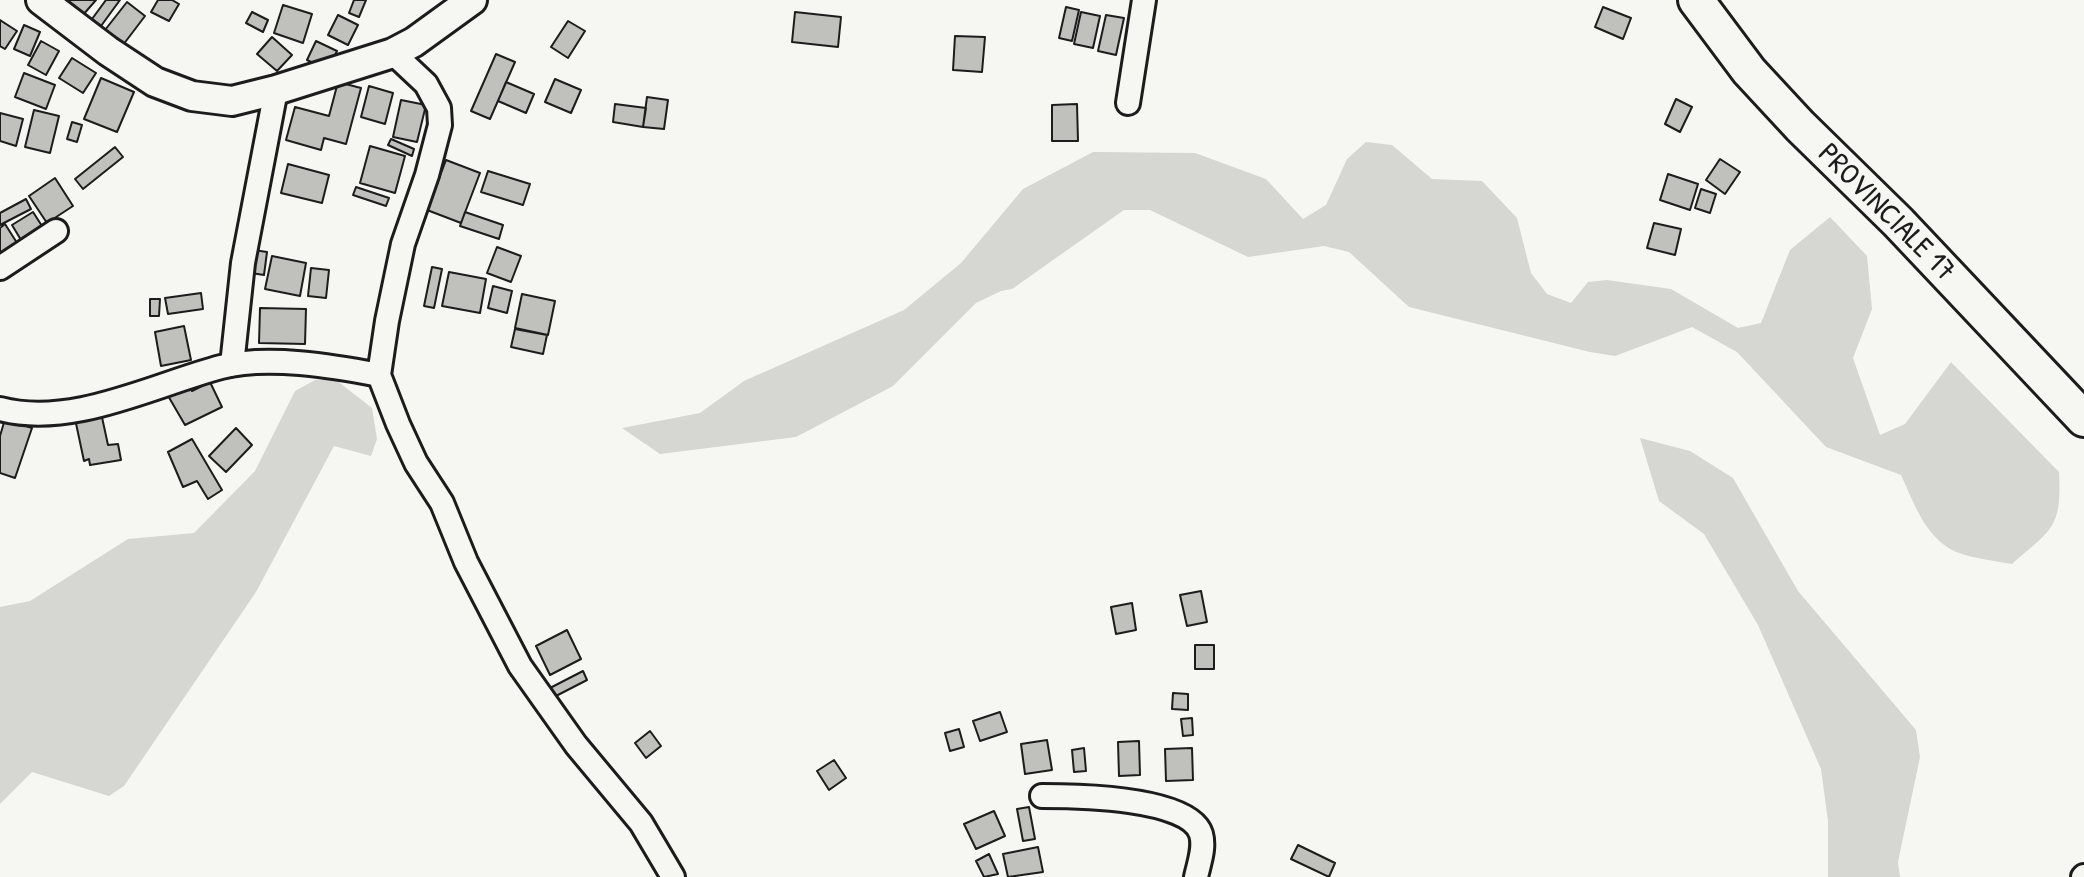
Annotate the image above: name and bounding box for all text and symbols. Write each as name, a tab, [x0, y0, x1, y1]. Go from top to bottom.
street label: PROVINCIALE 17	[1810, 137, 1962, 289]

